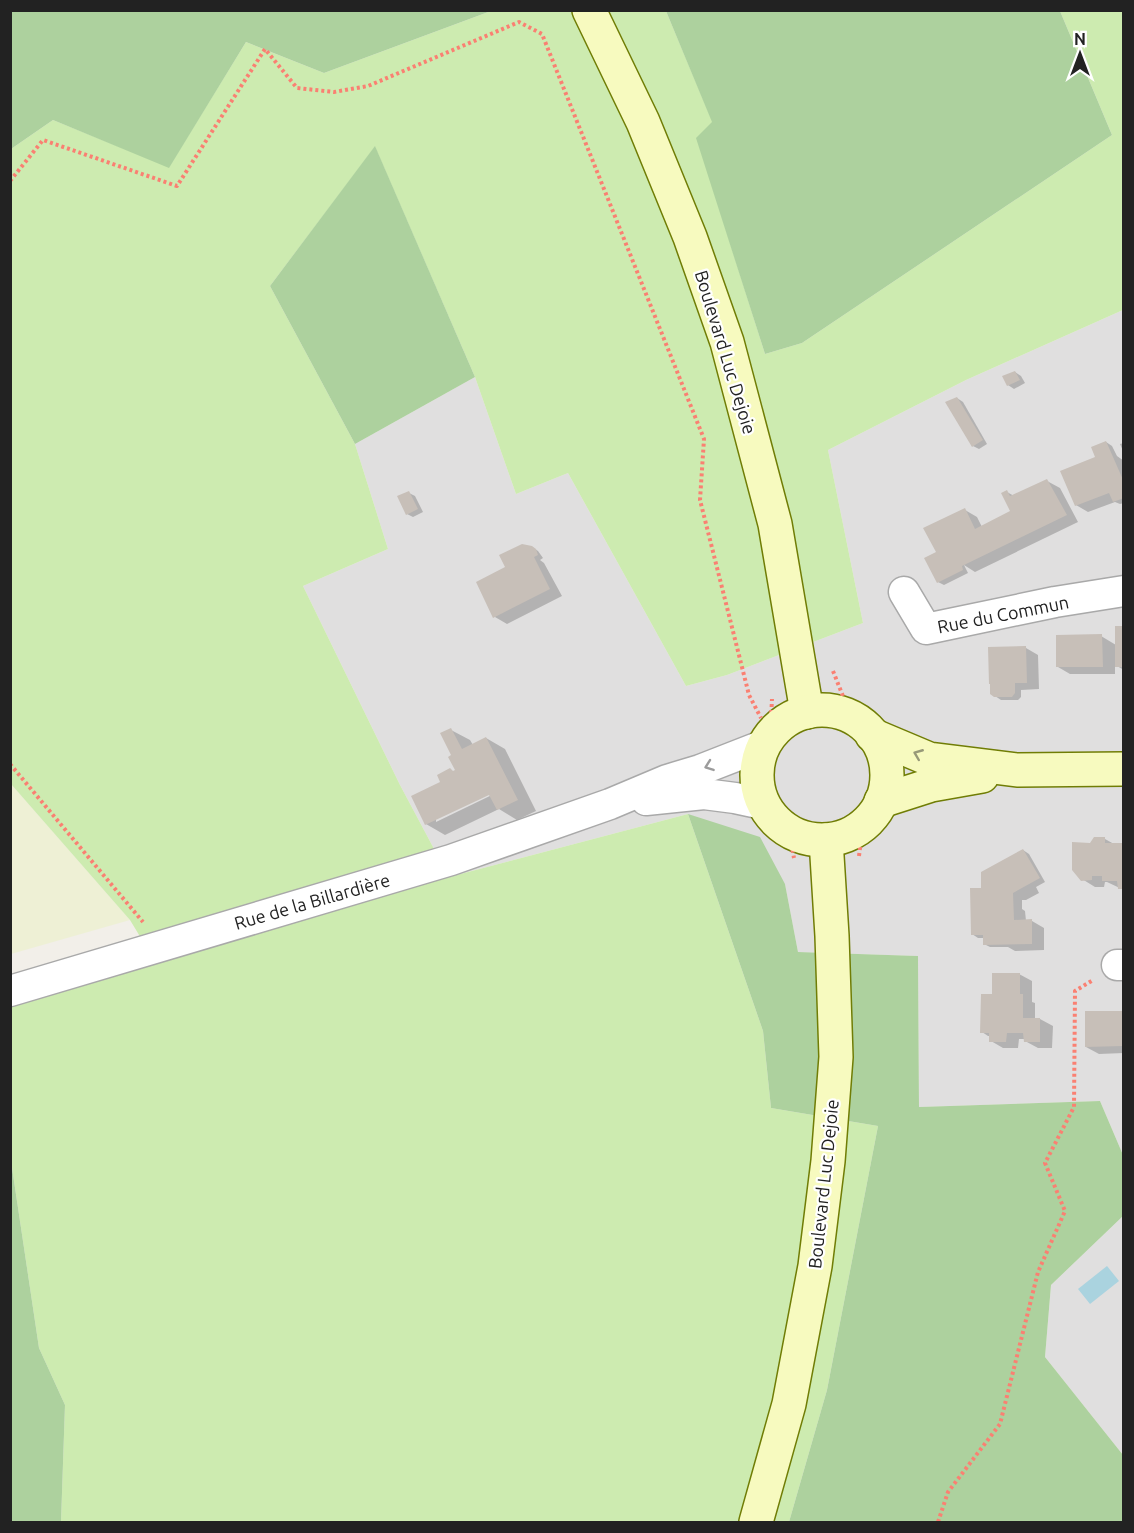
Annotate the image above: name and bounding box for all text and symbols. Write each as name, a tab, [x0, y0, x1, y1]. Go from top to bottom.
north arrow	[1050, 24, 1110, 84]
text: N	[1074, 30, 1086, 48]
street label: Boulevard Luc Dejoie	[692, 268, 760, 436]
street label: Rue du Commun	[935, 591, 1071, 637]
one-way arrow	[913, 749, 924, 761]
one-way arrow	[704, 759, 715, 772]
street label: Rue de la Billardière	[232, 869, 392, 933]
street label: Boulevard Luc Dejoie	[804, 1098, 842, 1270]

